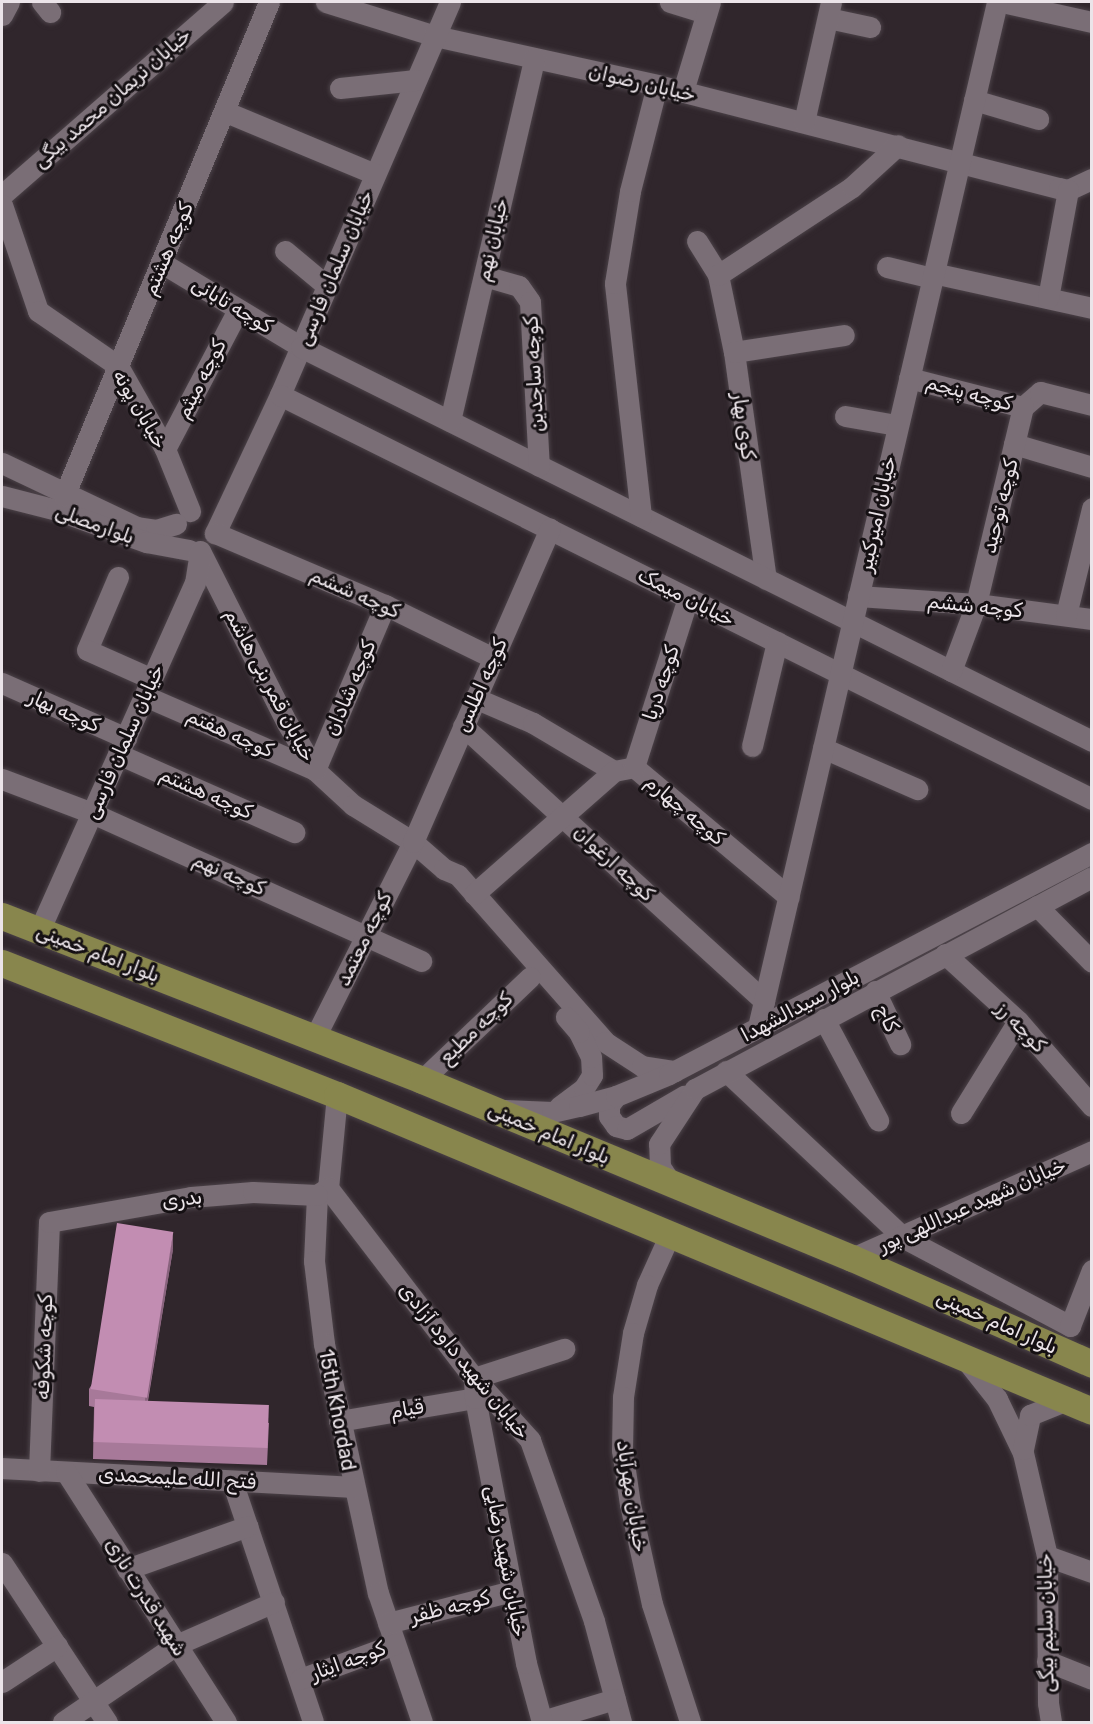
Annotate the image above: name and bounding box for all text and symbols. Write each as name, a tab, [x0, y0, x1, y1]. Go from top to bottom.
street label: خیابان نریمان محمد بیگی	[28, 23, 196, 173]
street label: خیابان رضوان	[586, 59, 698, 107]
street label: خیابان سلمان فارسی	[291, 187, 379, 349]
street label: خیابان نهم	[471, 196, 513, 284]
street label: کوچه هشتم	[138, 199, 198, 299]
street label: کوچه تابانی	[187, 272, 277, 338]
street label: کوچه ساجدین	[519, 315, 549, 433]
street label: کوچه میثم	[171, 335, 231, 423]
street label: خیابان پونه	[108, 365, 172, 453]
street label: کوچه پنجم	[923, 370, 1015, 416]
street label: کوی بهار	[727, 391, 761, 461]
street label: خیابان امیرکبیر	[853, 454, 901, 574]
street label: کوچه توحید	[977, 456, 1023, 556]
street label: بلوارمصلی	[52, 499, 138, 549]
street label: خیابان میمک	[634, 562, 738, 632]
street label: کوچه ششم	[306, 563, 404, 623]
street label: کوچه ششم	[926, 589, 1024, 623]
street label: خیابان قمر بنی هاشم	[220, 605, 320, 765]
street label: کوچه اطلس	[450, 634, 512, 736]
street label: کوچه شادان	[319, 637, 381, 739]
street label: کوچه دریا	[638, 643, 684, 723]
street label: خیابان سلمان فارسی	[79, 661, 169, 823]
street label: کوچه بهار	[24, 685, 104, 737]
street label: کوچه هفتم	[183, 703, 277, 763]
street label: کوچه هشتم	[156, 762, 256, 824]
street label: کوچه چهارم	[640, 770, 730, 850]
street label: کوچه ارغوان	[569, 820, 659, 906]
street label: کوچه نهم	[189, 847, 269, 901]
street label: کوچه معتمد	[331, 888, 397, 990]
street label: بلوار امام خمینی	[33, 918, 163, 988]
street label: بلوار سیدالشهدا	[737, 965, 863, 1047]
street label: کوچه مطیع	[434, 987, 518, 1069]
street label: کوچه رز	[991, 997, 1051, 1057]
street label: کاج	[870, 1000, 904, 1036]
street label: بلوار امام خمینی	[484, 1097, 614, 1169]
street label: خیابان شهید عبداللهی پور	[875, 1153, 1069, 1257]
street label: بدری	[161, 1185, 203, 1213]
street label: خیابان شهید داود آزادی	[394, 1278, 534, 1444]
street label: بلوار امام خمینی	[933, 1285, 1061, 1359]
street label: کوچه شکوفه	[30, 1294, 58, 1400]
street label: 15th Khordad	[313, 1347, 361, 1473]
street label: قیام	[388, 1394, 426, 1424]
street label: خیابان مهرآباد	[611, 1438, 653, 1554]
street label: فتح الله علیمحمدی	[98, 1462, 256, 1494]
street label: خیابان شهید رضایی	[480, 1483, 532, 1639]
street label: شهید قدرت نازی	[100, 1533, 192, 1661]
street label: خیابان سلیم بیگی	[1033, 1553, 1059, 1693]
street label: کوچه ظفر	[408, 1586, 492, 1628]
street label: کوچه ایثار	[307, 1636, 389, 1686]

